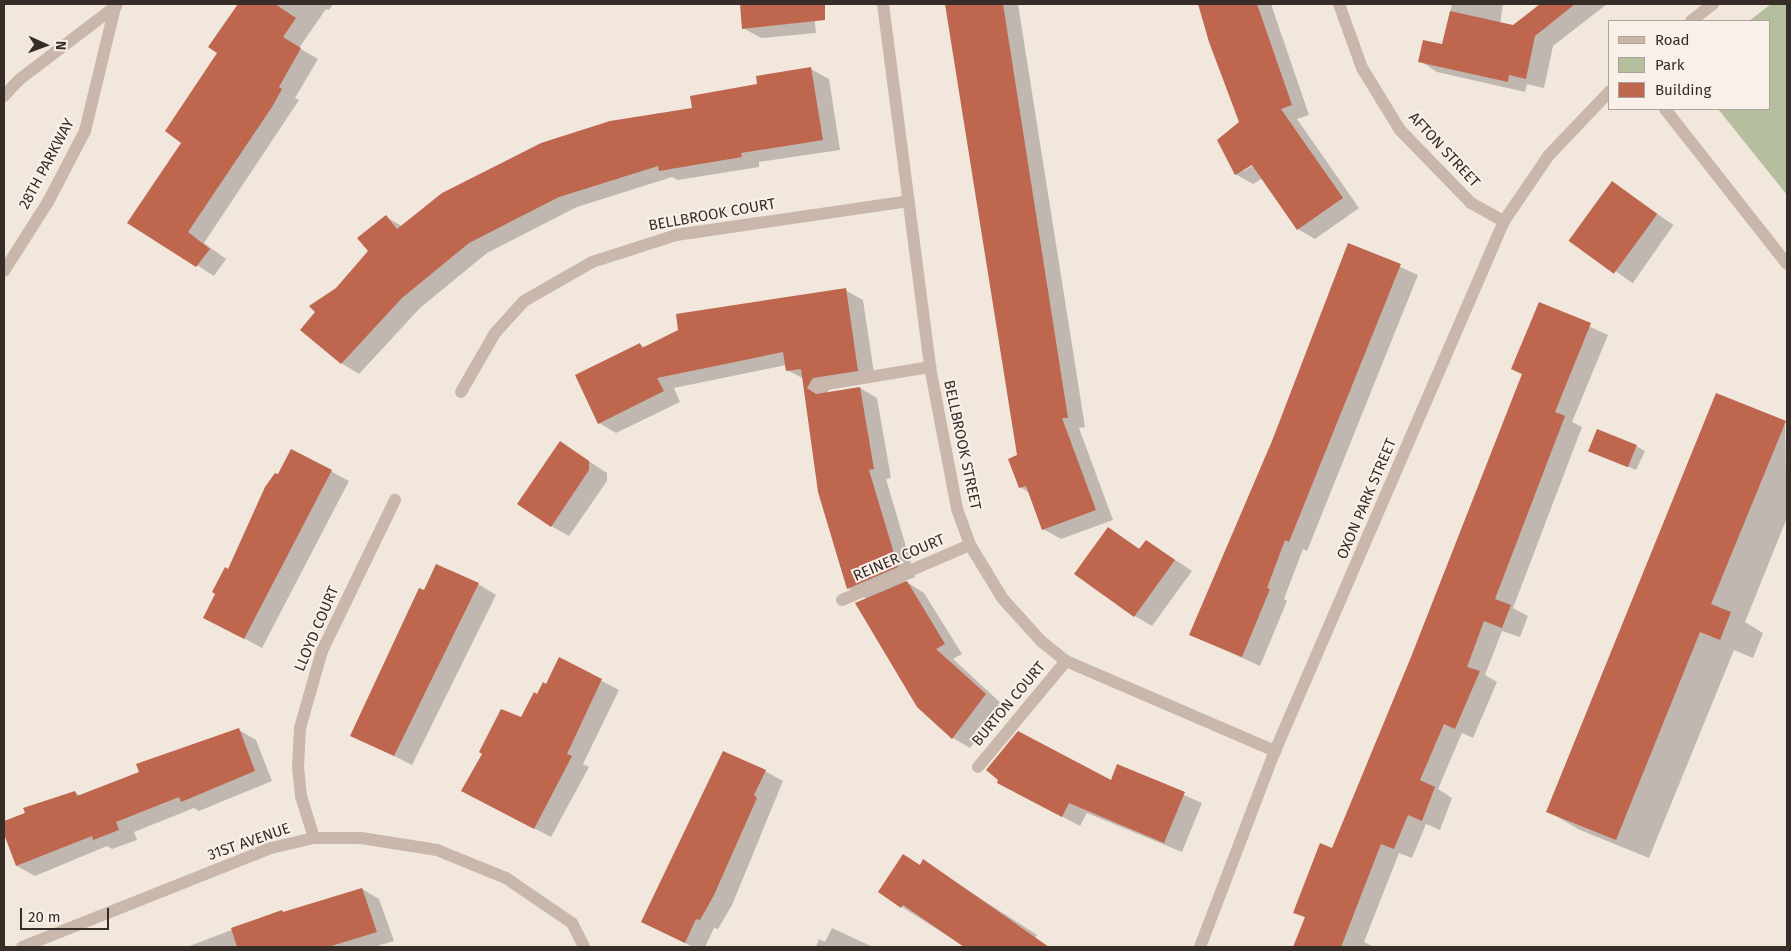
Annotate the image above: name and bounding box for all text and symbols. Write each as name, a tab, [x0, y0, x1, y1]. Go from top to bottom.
north arrow	[20, 20, 70, 70]
legend	[1608, 20, 1771, 110]
text: Road	[1655, 31, 1690, 49]
text: N	[52, 41, 69, 50]
text: Park	[1655, 56, 1685, 74]
text: Building	[1655, 81, 1711, 99]
street label: AFTON STREET	[1405, 109, 1483, 191]
street label: 28TH PARKWAY	[16, 116, 78, 212]
street label: BELLBROOK COURT	[647, 195, 777, 235]
street label: BELLBROOK STREET	[939, 378, 985, 512]
street label: OXON PARK STREET	[1333, 436, 1401, 562]
street label: REINER COURT	[850, 531, 948, 585]
street label: LLOYD COURT	[291, 584, 343, 674]
street label: BURTON COURT	[968, 658, 1050, 750]
street label: 31ST AVENUE	[205, 819, 293, 865]
scale bar	[22, 898, 111, 930]
text: 20 m	[28, 908, 61, 926]

